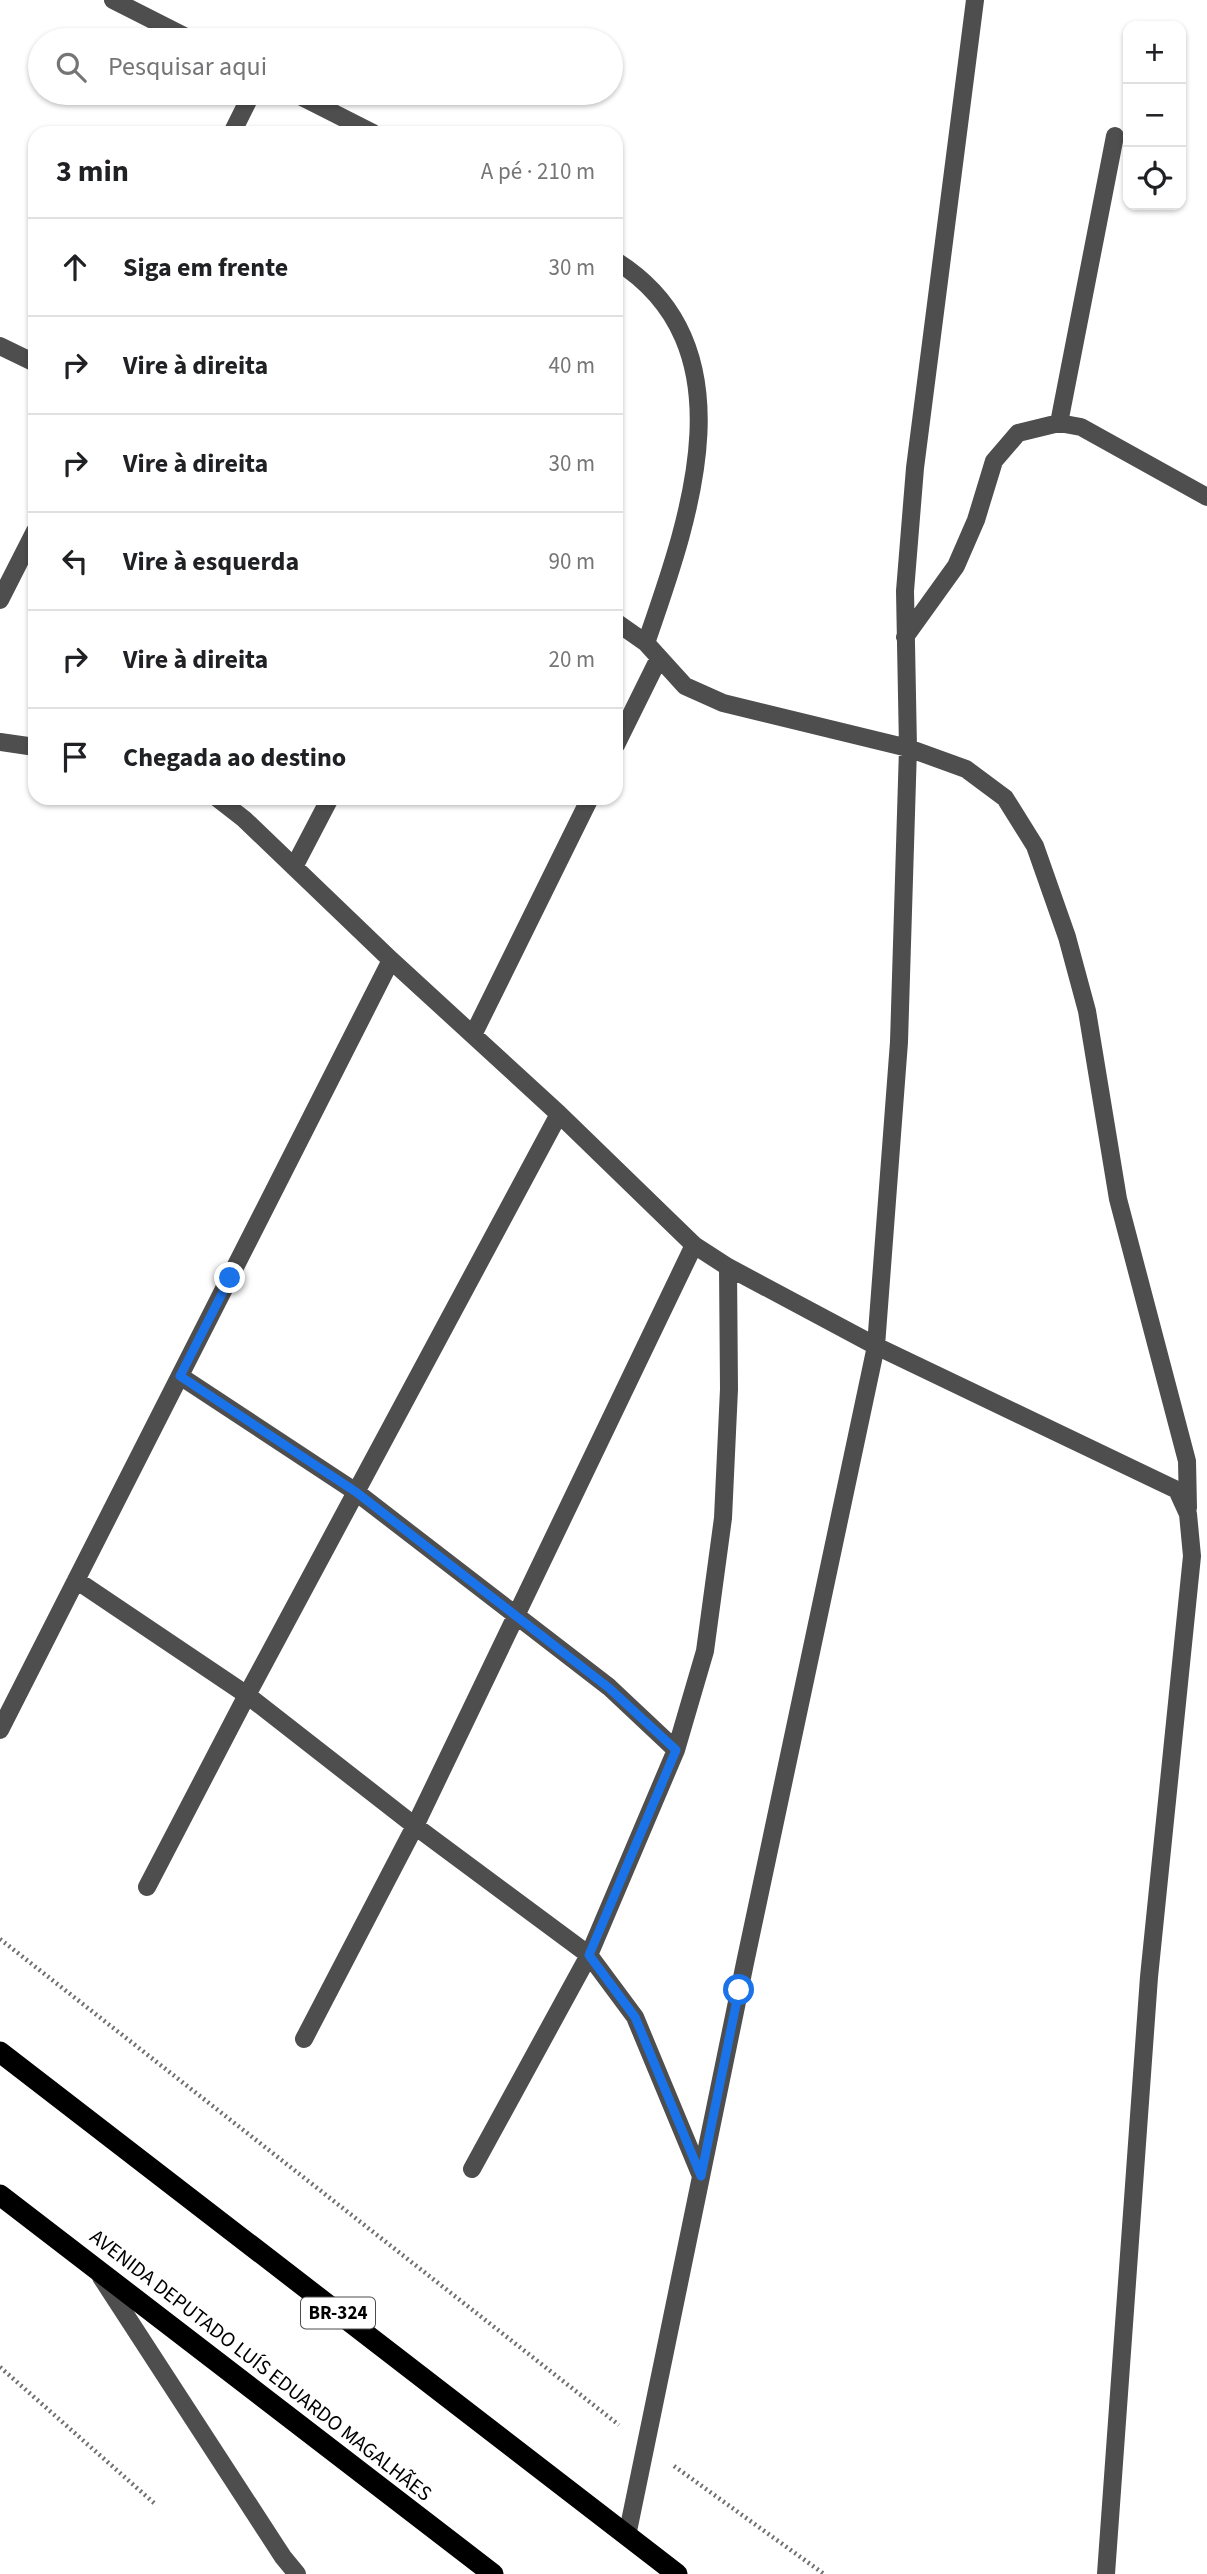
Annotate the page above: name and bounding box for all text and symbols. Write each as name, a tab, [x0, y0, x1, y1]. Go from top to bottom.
map controls	[1123, 21, 1186, 210]
button: +	[1123, 21, 1186, 84]
search box	[28, 28, 623, 105]
icon: search	[52, 48, 90, 86]
text: Pesquisar aqui	[108, 48, 267, 85]
button: −	[1123, 84, 1186, 147]
button: locate	[1123, 147, 1186, 210]
text: 3 min	[56, 150, 129, 193]
text: A pé · 210 m	[481, 155, 595, 188]
icon: ahead	[56, 248, 94, 286]
text: Siga em frente	[123, 249, 288, 286]
text: 30 m	[548, 251, 595, 284]
icon: right	[56, 346, 94, 384]
text: Vire à direita	[123, 347, 268, 384]
text: 40 m	[548, 349, 595, 382]
icon: right	[56, 444, 94, 482]
text: Vire à direita	[123, 445, 268, 482]
text: 30 m	[548, 447, 595, 480]
icon: left	[56, 542, 94, 580]
text: Vire à esquerda	[123, 543, 299, 580]
text: 90 m	[548, 545, 595, 578]
icon: right	[56, 640, 94, 678]
text: Vire à direita	[123, 641, 268, 678]
text: 20 m	[548, 643, 595, 676]
icon: arrive	[56, 738, 94, 776]
text: Chegada ao destino	[123, 739, 346, 776]
route end	[214, 1262, 245, 1293]
route start	[723, 1974, 754, 2005]
street label: AVENIDA DEPUTADO LUÍS EDUARDO MAGALHÃES	[84, 2222, 438, 2508]
road number: BR-324	[301, 2298, 375, 2328]

